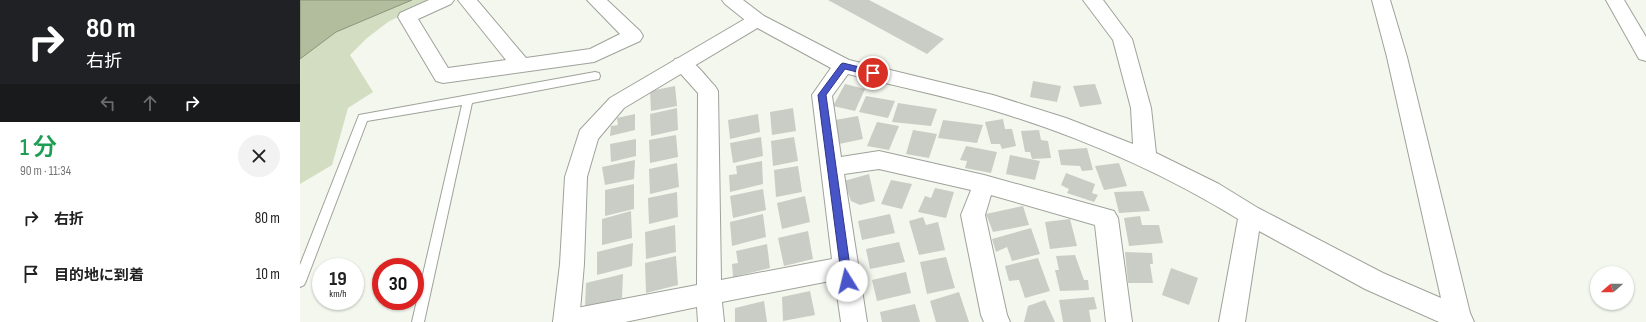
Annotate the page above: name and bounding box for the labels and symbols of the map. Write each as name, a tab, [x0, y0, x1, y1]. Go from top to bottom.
pin	[856, 56, 890, 90]
speed limit sign: 30	[372, 258, 424, 310]
position arrow	[826, 260, 868, 302]
north arrow	[1590, 266, 1634, 310]

